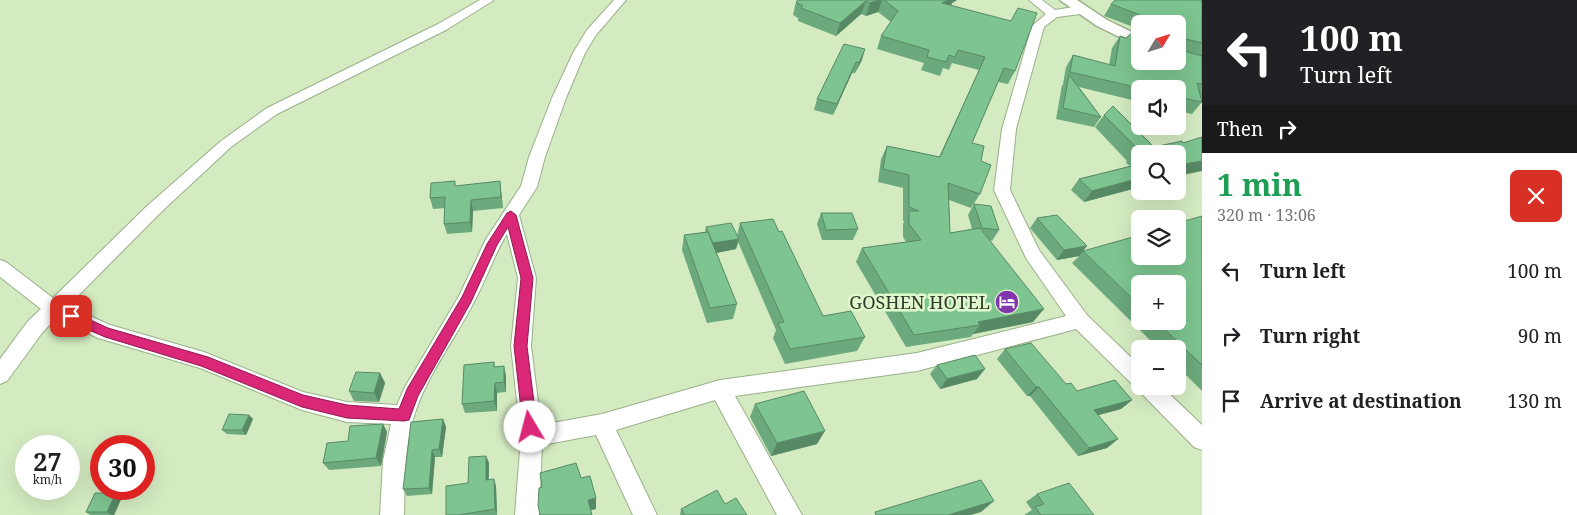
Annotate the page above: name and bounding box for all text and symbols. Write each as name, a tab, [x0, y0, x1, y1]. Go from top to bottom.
text: 100 m	[1300, 14, 1403, 61]
north arrow	[1131, 15, 1186, 70]
map controls	[1131, 15, 1186, 395]
icon: left	[1217, 20, 1282, 85]
text: Turn left	[1300, 59, 1392, 89]
button: sound	[1131, 80, 1186, 135]
icon: right	[1273, 115, 1301, 143]
text: Then	[1217, 116, 1263, 142]
button: search	[1131, 145, 1186, 200]
text: 1 min	[1217, 164, 1302, 205]
button: close	[1510, 170, 1562, 222]
text: 320 m · 13:06	[1217, 204, 1316, 226]
button: layers	[1131, 210, 1186, 265]
icon: left	[1217, 257, 1245, 285]
text: Turn left	[1260, 258, 1346, 284]
text: 100 m	[1507, 258, 1562, 284]
button: +	[1131, 275, 1186, 330]
hotel icon: GOSHEN HOTEL	[994, 289, 1020, 315]
place label: GOSHEN HOTEL	[849, 290, 990, 314]
pin	[50, 295, 92, 337]
icon: arrive	[57, 302, 85, 330]
icon: right	[1217, 322, 1245, 350]
text: Turn right	[1260, 323, 1360, 349]
text: 90 m	[1518, 323, 1562, 349]
button: −	[1131, 340, 1186, 395]
icon: arrive	[1217, 387, 1245, 415]
text: Arrive at destination	[1260, 388, 1462, 414]
text: 130 m	[1507, 388, 1562, 414]
position arrow	[503, 400, 555, 452]
speed limit sign: 30	[90, 435, 155, 500]
text: 27	[33, 444, 62, 478]
text: km/h	[33, 471, 62, 488]

